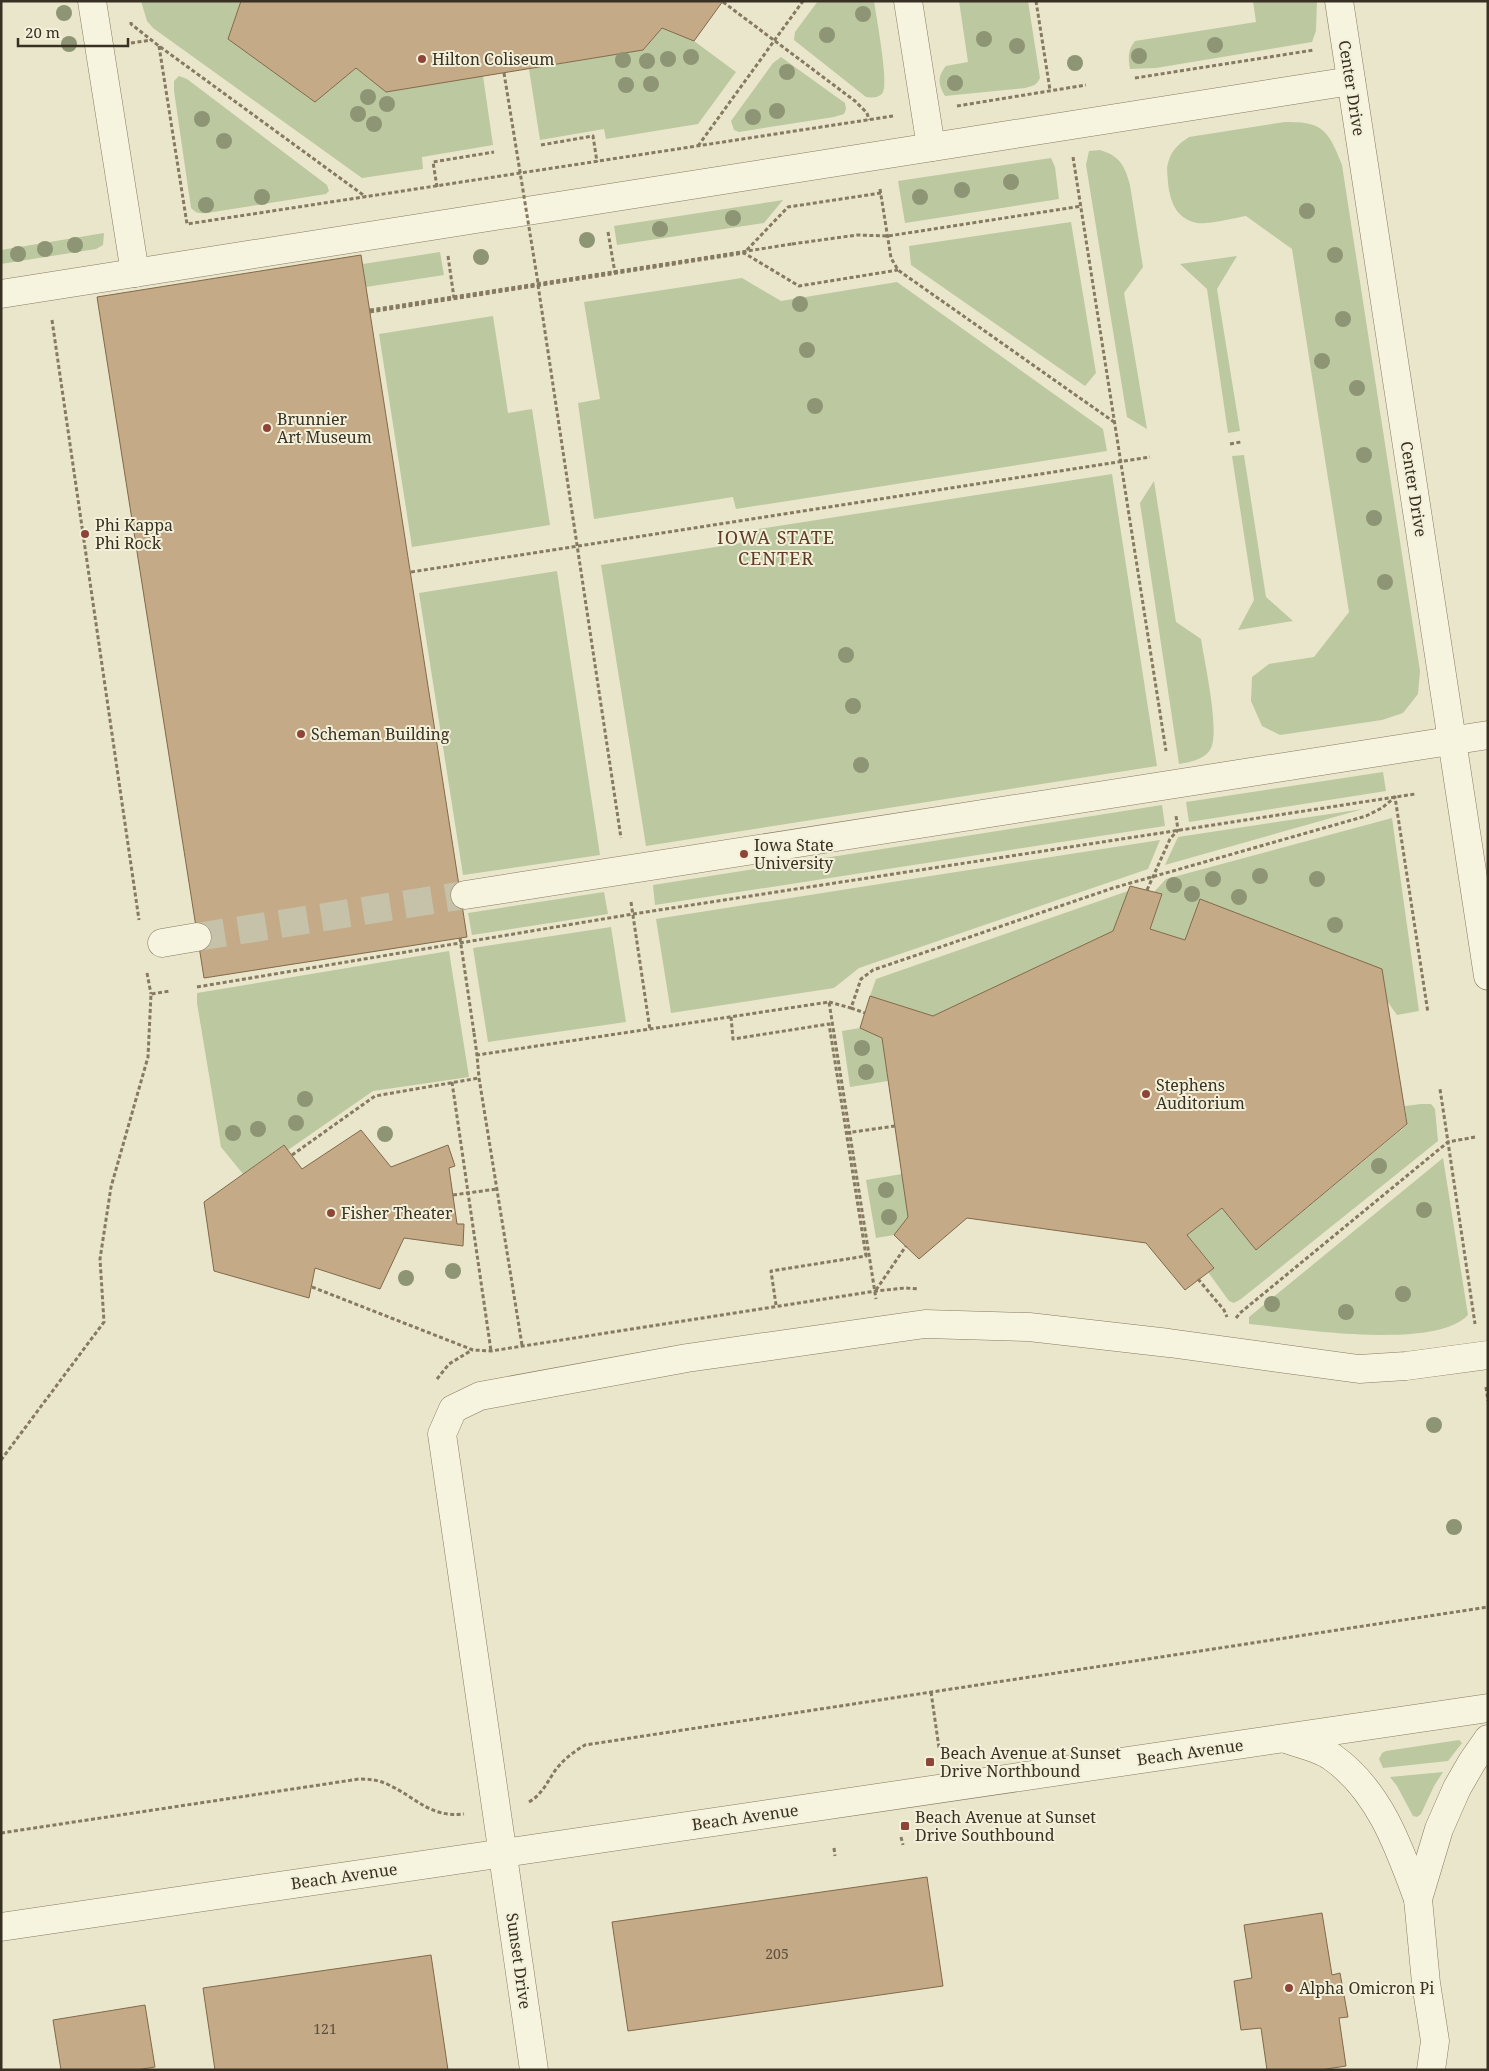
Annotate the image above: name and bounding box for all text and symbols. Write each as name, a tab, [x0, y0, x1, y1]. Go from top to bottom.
scale bar	[18, 15, 128, 47]
text: 20 m	[25, 22, 60, 42]
street label: Center Drive	[1334, 39, 1370, 137]
place label: Hilton Coliseum	[432, 48, 554, 70]
marker: Hilton Coliseum	[416, 53, 428, 65]
place label: Brunnier Art Museum	[277, 408, 372, 448]
marker: Brunnier Art Museum	[261, 422, 273, 434]
street label: Center Drive	[1396, 440, 1432, 538]
place label: Phi Kappa Phi Rock	[95, 514, 173, 554]
district label: IOWA STATE CENTER	[717, 525, 835, 570]
marker: Phi Kappa Phi Rock	[79, 528, 91, 540]
place label: Scheman Building	[311, 723, 450, 745]
marker: Scheman Building	[295, 728, 307, 740]
place label: Iowa State University	[754, 834, 834, 874]
marker: Iowa State University	[738, 848, 750, 860]
place label: Stephens Auditorium	[1156, 1074, 1245, 1114]
marker: Stephens Auditorium	[1140, 1088, 1152, 1100]
place label: Fisher Theater	[341, 1202, 453, 1224]
marker: Fisher Theater	[325, 1207, 337, 1219]
street label: Beach Avenue	[1135, 1734, 1245, 1770]
place label: Beach Avenue at Sunset Drive Northbound	[940, 1742, 1121, 1782]
marker: Beach Avenue at Sunset Drive Northbound	[924, 1756, 936, 1768]
street label: Beach Avenue	[690, 1799, 800, 1835]
place label: Beach Avenue at Sunset Drive Southbound	[915, 1806, 1096, 1846]
marker: Beach Avenue at Sunset Drive Southbound	[899, 1820, 911, 1832]
street label: Beach Avenue	[289, 1858, 399, 1894]
street label: Sunset Drive	[501, 1912, 537, 2010]
house number: 205	[765, 1944, 789, 1963]
place label: Alpha Omicron Pi	[1299, 1977, 1434, 1999]
marker: Alpha Omicron Pi	[1283, 1982, 1295, 1994]
house number: 121	[313, 2019, 337, 2038]

